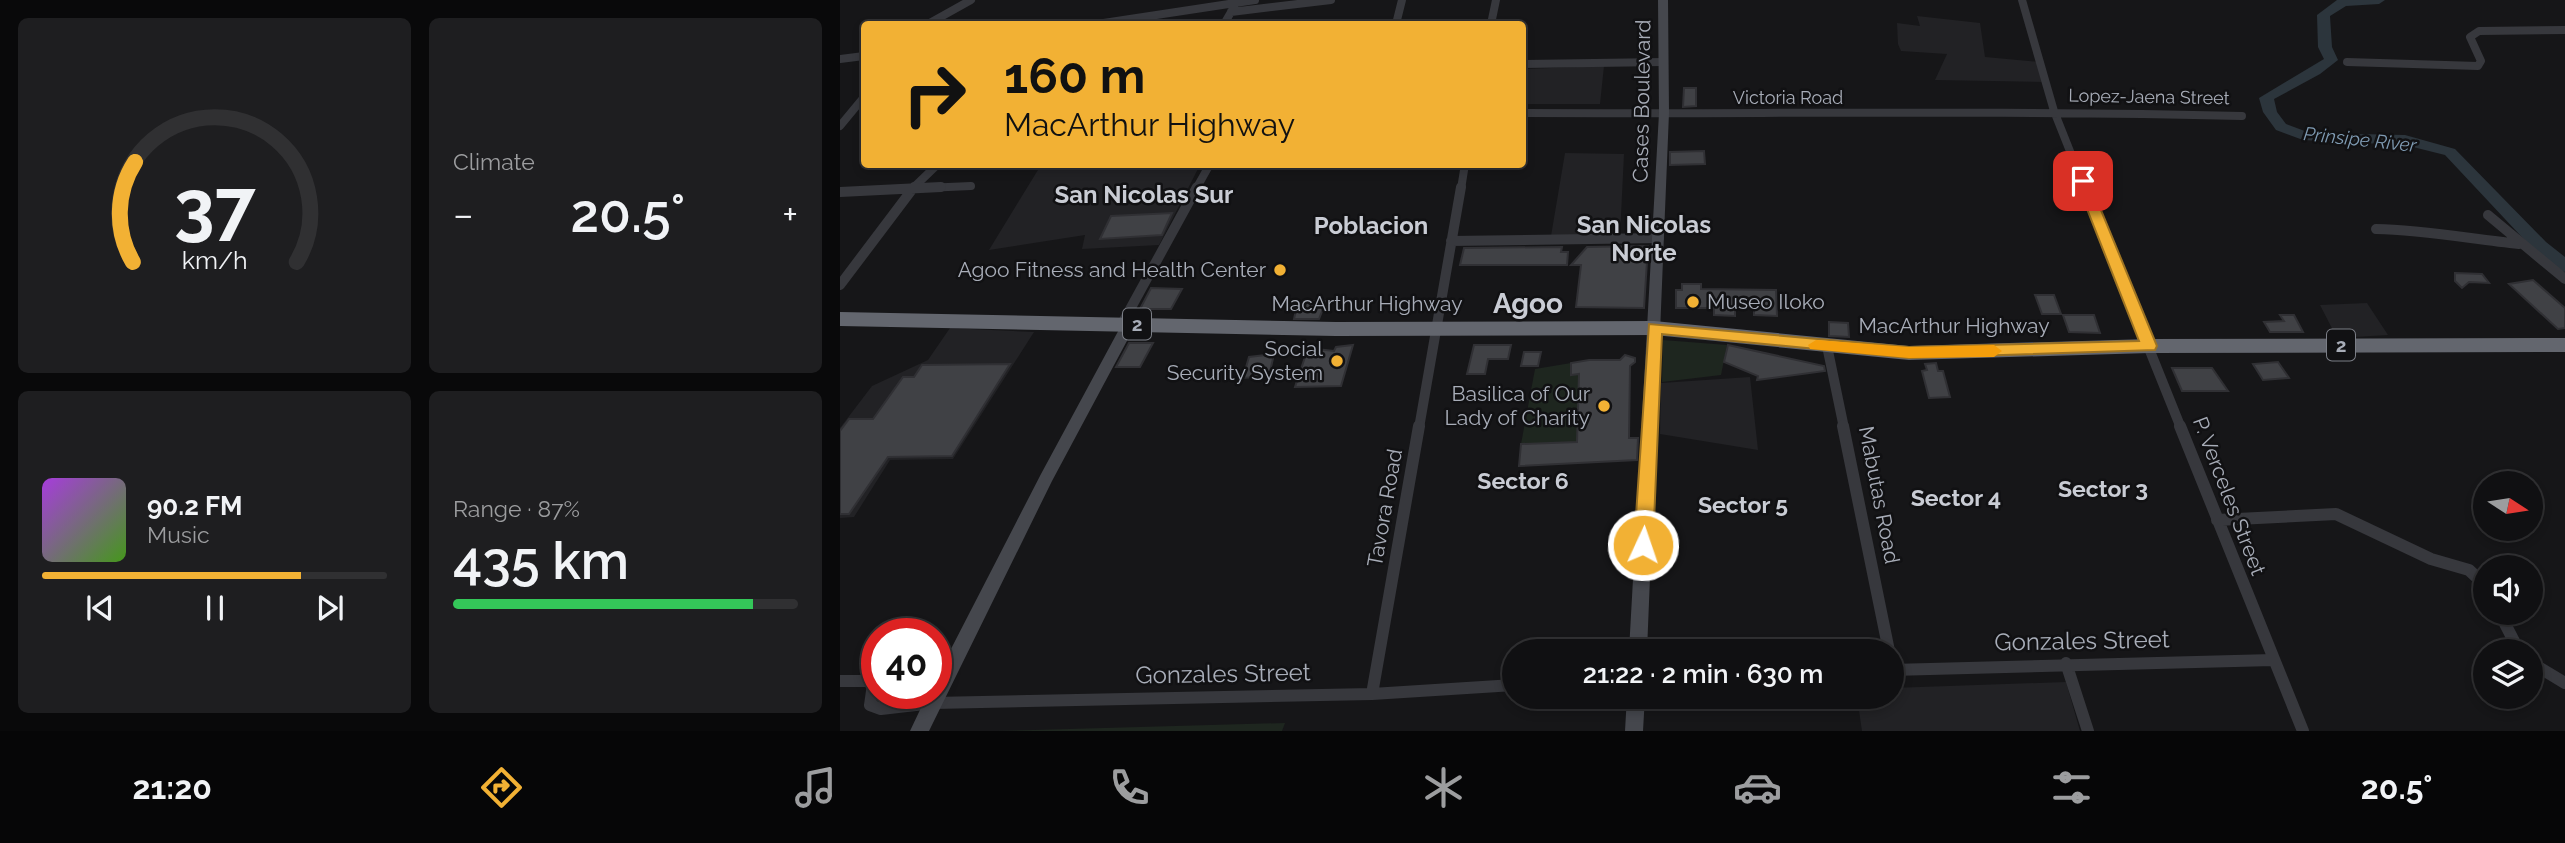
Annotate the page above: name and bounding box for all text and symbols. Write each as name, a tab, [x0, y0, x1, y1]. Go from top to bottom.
street label: Cases Boulevard	[1628, 19, 1655, 183]
text: 160 m	[1004, 47, 1145, 104]
icon: right	[889, 49, 980, 140]
street label: Lopez-Jaena Street	[2068, 85, 2230, 108]
street label: Victoria Road	[1733, 87, 1843, 108]
text: MacArthur Highway	[1004, 106, 1295, 143]
water label: Prinsipe River	[2302, 122, 2419, 156]
text: Climate	[453, 148, 535, 175]
pin	[2053, 151, 2113, 211]
icon: arrive	[2064, 162, 2102, 200]
text: 37	[174, 164, 255, 249]
district label: San Nicolas Sur	[1055, 180, 1233, 209]
text: 20.5°	[571, 183, 685, 244]
text: −	[453, 192, 473, 237]
text: +	[782, 192, 798, 237]
district label: San Nicolas Norte	[1577, 210, 1711, 267]
district label: Poblacion	[1314, 211, 1428, 240]
text: km/h	[182, 244, 247, 274]
place label: Agoo Fitness and Health Center	[958, 257, 1267, 282]
marker: Agoo Fitness and Health Center	[1272, 262, 1288, 278]
district label: Agoo	[1493, 287, 1563, 320]
place label: Museo Iloko	[1707, 289, 1825, 314]
street label: MacArthur Highway	[1271, 291, 1463, 316]
marker: Museo Iloko	[1685, 294, 1701, 310]
road number: 2	[1123, 308, 1151, 340]
street label: MacArthur Highway	[1858, 313, 2050, 338]
road number: 2	[2327, 330, 2355, 360]
place label: Social Security System	[1167, 336, 1323, 385]
marker: Social Security System	[1329, 353, 1345, 369]
place label: Basilica of Our Lady of Charity	[1444, 381, 1591, 430]
marker: Basilica of Our Lady of Charity	[1596, 398, 1612, 414]
street label: P. Verceles Street	[2188, 413, 2271, 578]
street label: Mabutas Road	[1854, 424, 1905, 566]
street label: Tavora Road	[1362, 447, 1407, 569]
district label: Sector 6	[1477, 467, 1569, 494]
north arrow	[2473, 471, 2543, 541]
map controls	[2473, 471, 2543, 709]
district label: Sector 3	[2058, 475, 2148, 502]
district label: Sector 4	[1911, 484, 2001, 511]
text: 90.2 FM	[147, 491, 242, 521]
district label: Sector 5	[1698, 491, 1788, 518]
text: Range · 87%	[453, 495, 580, 522]
position arrow	[1606, 508, 1680, 582]
text: Music	[147, 521, 210, 548]
text: 435 km	[453, 530, 629, 591]
button: sound	[2473, 555, 2543, 625]
icon: previous	[81, 589, 119, 627]
icon: pause	[196, 589, 234, 627]
icon: next	[311, 589, 349, 627]
speed limit sign: 40	[861, 618, 952, 709]
street label: Gonzales Street	[1994, 624, 2170, 657]
button: layers	[2473, 639, 2543, 709]
street label: Gonzales Street	[1135, 657, 1311, 690]
text: 21:22 · 2 min · 630 m	[1583, 659, 1823, 689]
icon: directions	[477, 763, 526, 812]
icon: music	[791, 763, 840, 812]
icon: phone	[1105, 763, 1154, 812]
icon: climate	[1419, 763, 1468, 812]
icon: car	[1733, 763, 1782, 812]
icon: filters	[2047, 763, 2096, 812]
text: 21:20	[132, 769, 212, 806]
text: 20.5°	[2361, 769, 2432, 806]

